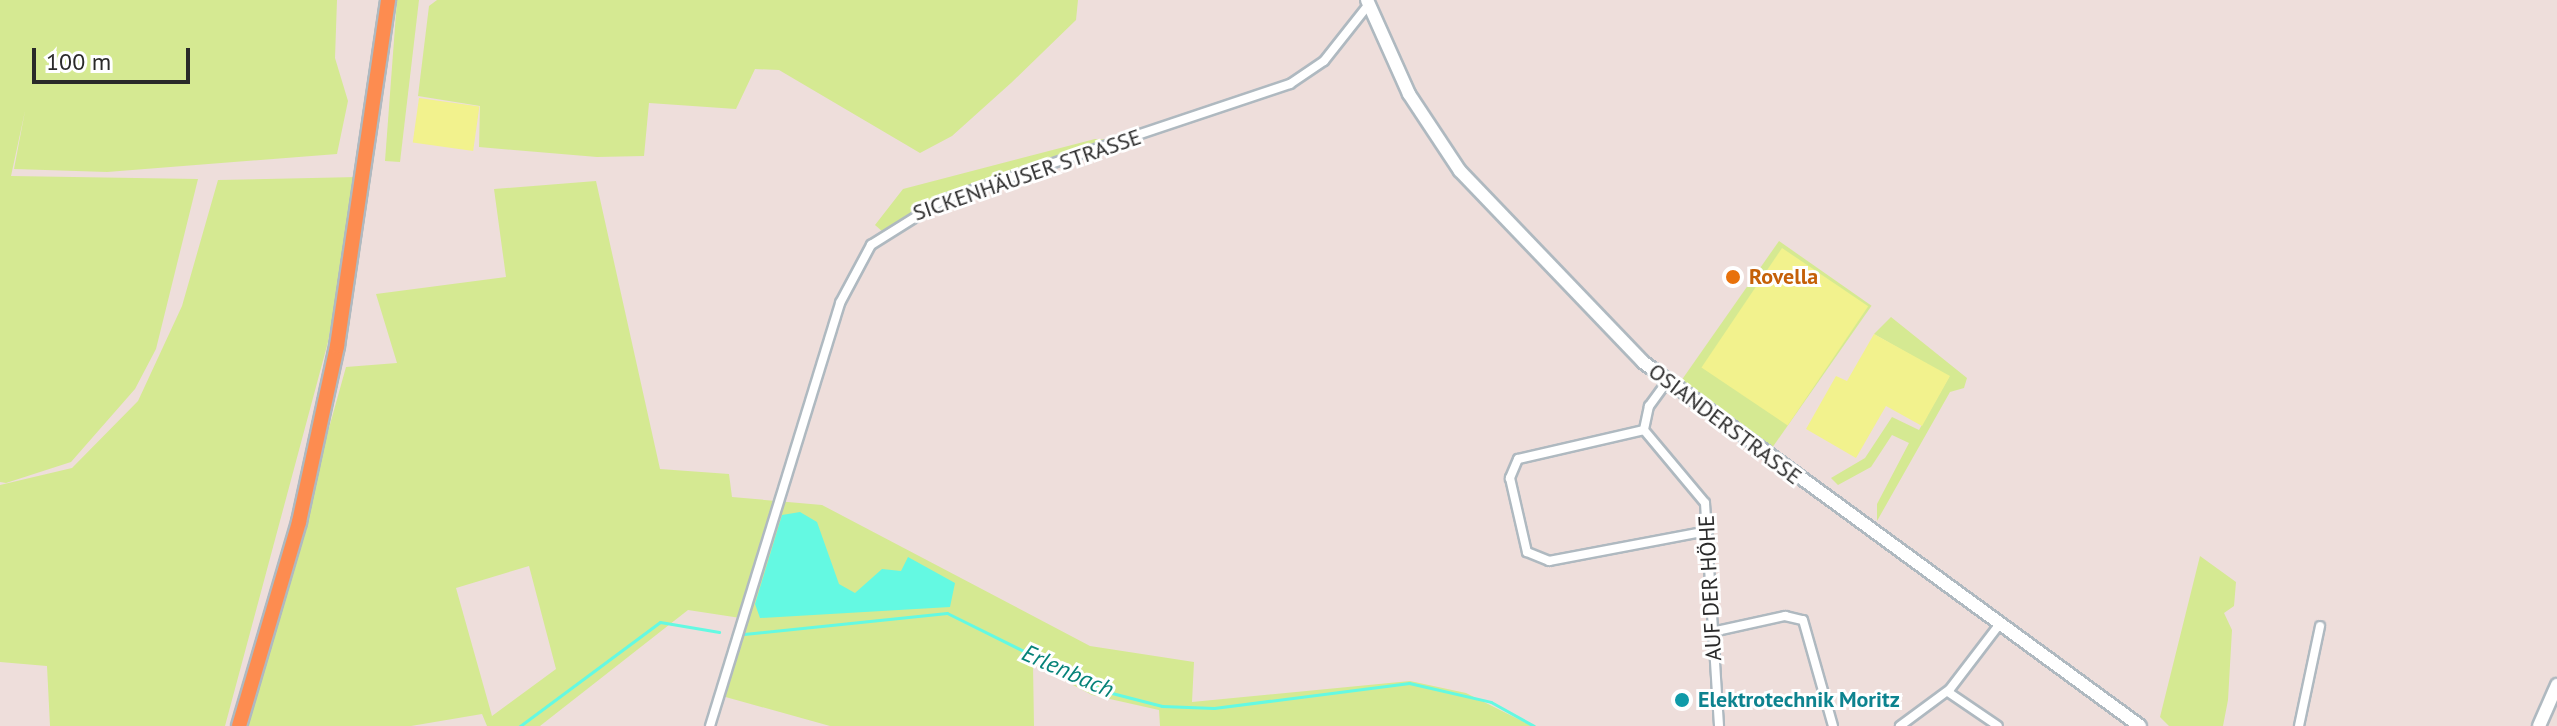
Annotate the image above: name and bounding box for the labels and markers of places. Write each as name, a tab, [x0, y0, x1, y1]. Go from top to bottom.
place label: Rovella	[1749, 264, 1818, 290]
marker: Rovella	[1724, 268, 1742, 286]
place label: Elektrotechnik Moritz	[1698, 687, 1900, 713]
marker: Elektrotechnik Moritz	[1673, 691, 1691, 709]

